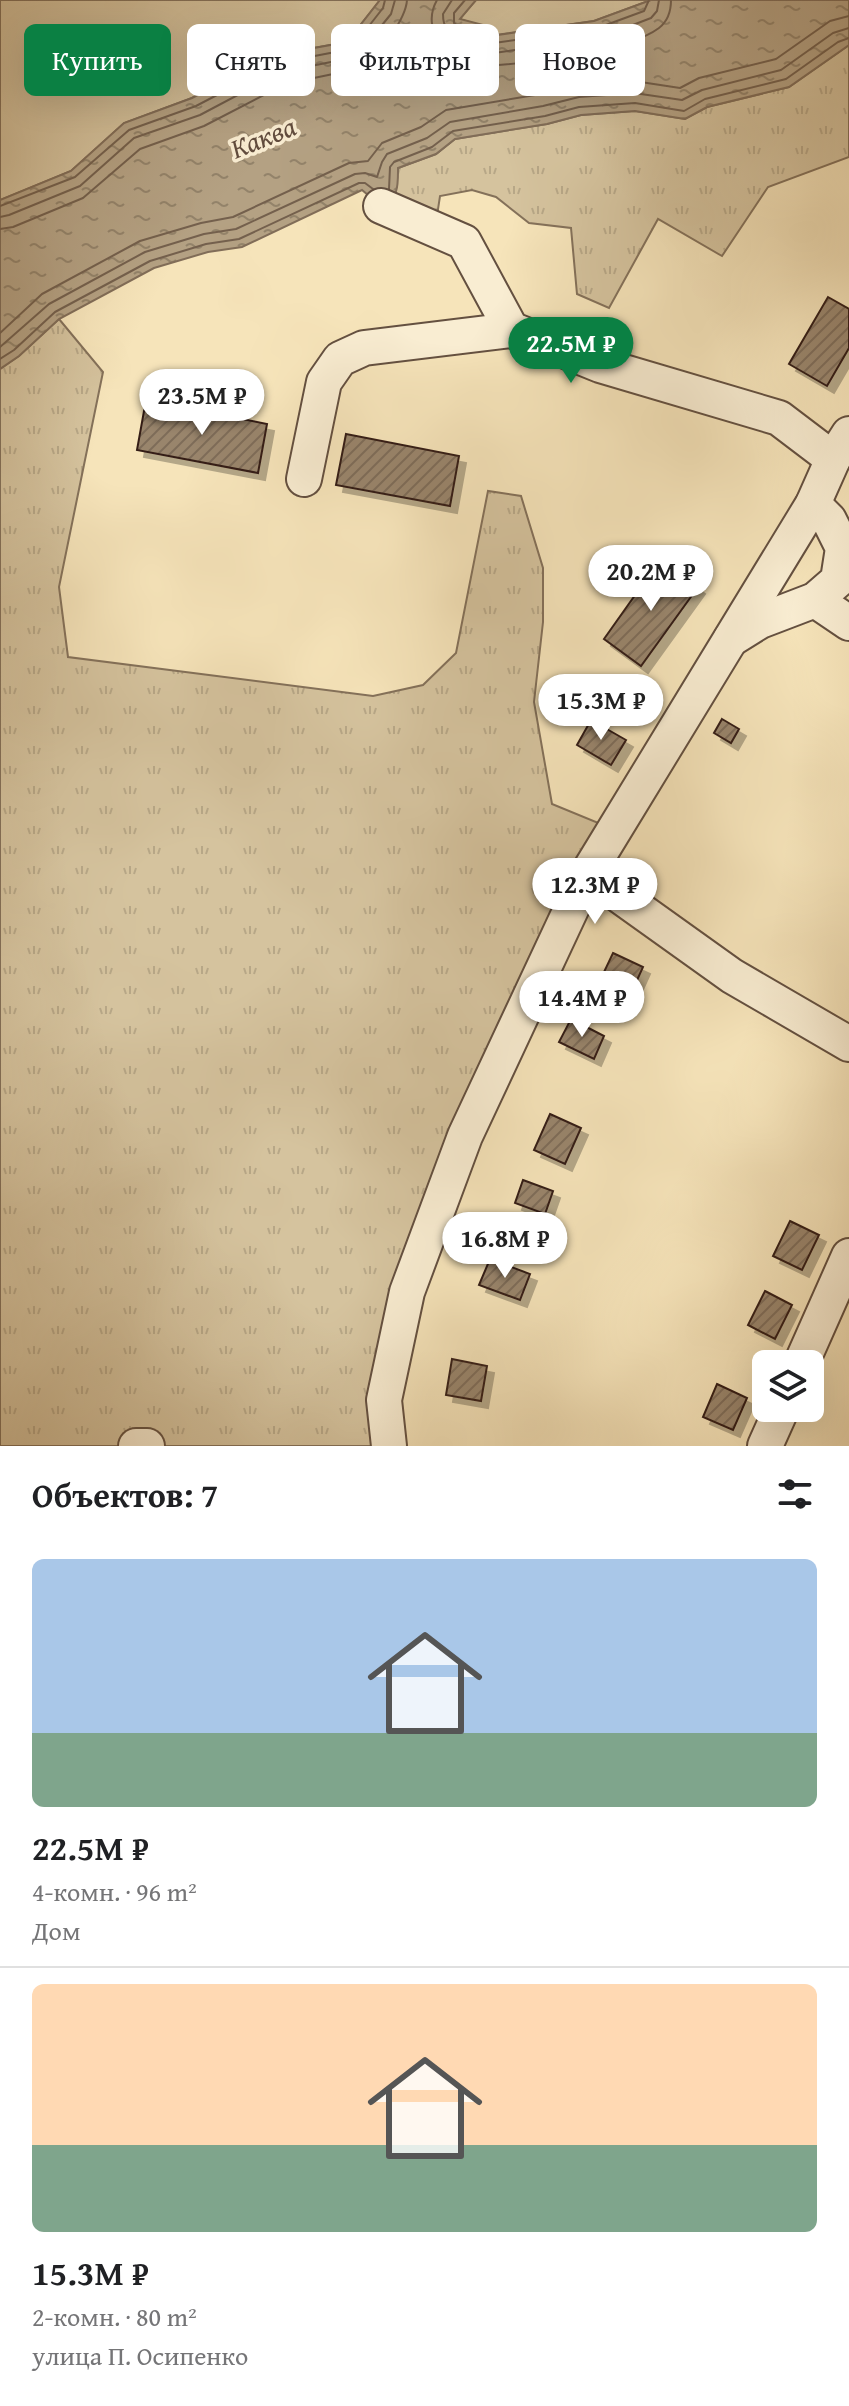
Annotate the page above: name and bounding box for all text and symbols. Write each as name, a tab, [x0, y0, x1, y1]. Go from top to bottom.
chip: Купить	[24, 24, 171, 96]
chip: Снять	[187, 24, 315, 96]
chip: Фильтры	[331, 24, 499, 96]
chip: Новое	[515, 24, 645, 96]
water label: Каква	[224, 105, 302, 168]
pin: 22.5M ₽	[497, 317, 645, 385]
text: 22.5M ₽	[526, 323, 616, 362]
pin: 23.5M ₽	[128, 369, 276, 437]
text: 23.5M ₽	[157, 375, 247, 414]
pin: 20.2M ₽	[577, 545, 725, 613]
text: 20.2M ₽	[606, 551, 696, 590]
pin: 15.3M ₽	[527, 674, 675, 742]
text: 15.3M ₽	[556, 680, 646, 719]
pin: 12.3M ₽	[521, 858, 669, 926]
text: 12.3M ₽	[550, 864, 640, 903]
pin: 14.4M ₽	[508, 971, 656, 1039]
text: 14.4M ₽	[537, 977, 627, 1016]
pin: 16.8M ₽	[431, 1212, 579, 1280]
text: 16.8M ₽	[460, 1218, 550, 1257]
map controls	[752, 1350, 824, 1422]
button: layers	[752, 1350, 824, 1422]
text: Объектов: 7	[32, 1470, 218, 1519]
icon: filters	[773, 1472, 817, 1516]
icon: home	[353, 1611, 497, 1755]
text: 22.5M ₽	[32, 1823, 149, 1872]
text: 4-комн. · 96 m²	[32, 1872, 197, 1911]
text: Дом	[32, 1911, 80, 1950]
icon: home	[353, 2036, 497, 2180]
text: 15.3M ₽	[32, 2248, 149, 2297]
text: 2-комн. · 80 m²	[32, 2297, 197, 2336]
text: улица П. Осипенко	[32, 2336, 248, 2375]

